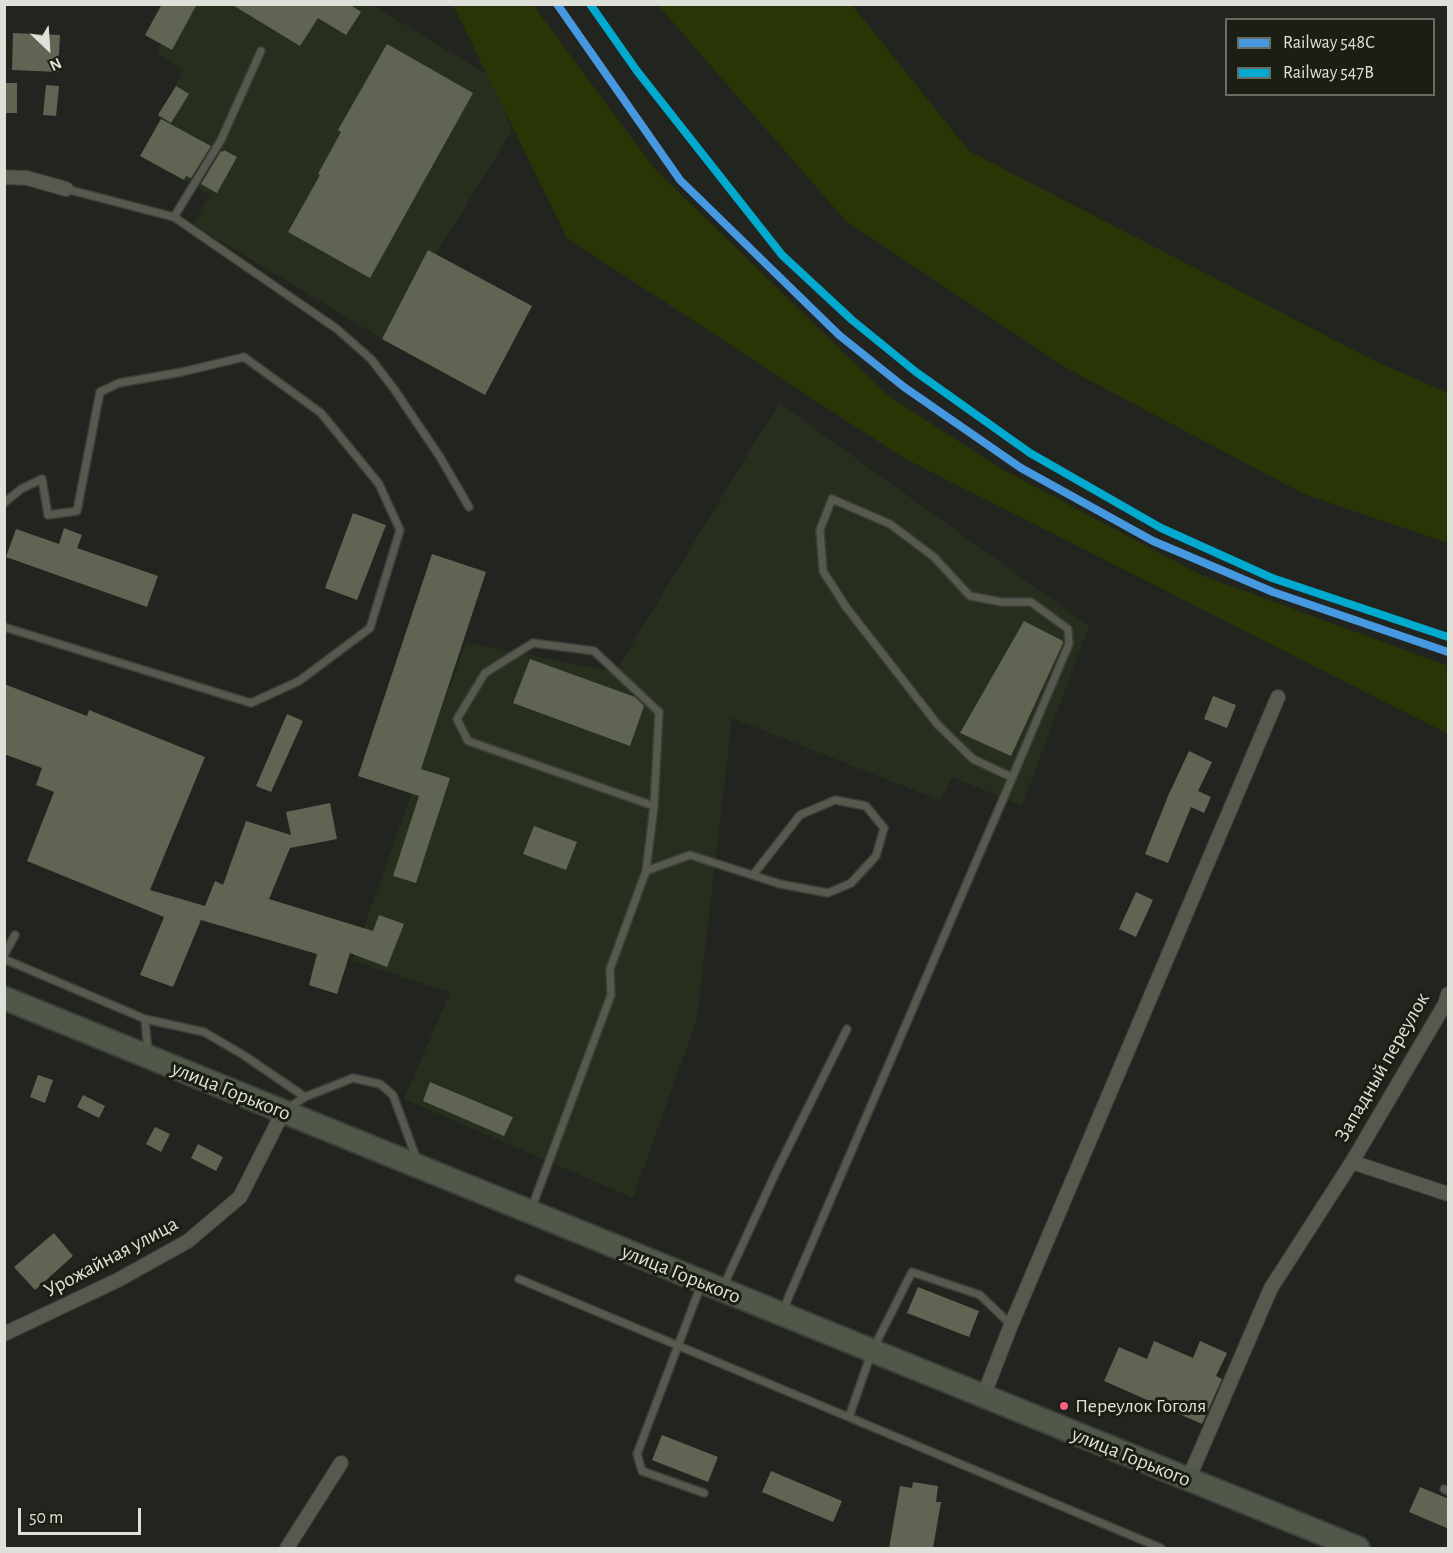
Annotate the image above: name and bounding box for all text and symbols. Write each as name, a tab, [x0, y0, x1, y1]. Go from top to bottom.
north arrow	[18, 18, 78, 78]
legend	[1225, 18, 1435, 96]
text: Railway 548С	[1283, 34, 1375, 52]
text: N	[47, 55, 64, 74]
text: Railway 547В	[1283, 64, 1374, 82]
street label: Западный переулок	[1329, 988, 1435, 1146]
street label: улица Горького	[168, 1056, 294, 1126]
street label: Урожайная улица	[40, 1211, 182, 1303]
street label: улица Горького	[618, 1239, 744, 1309]
place label: Переулок Гоголя	[1075, 1394, 1206, 1418]
marker: Переулок Гоголя	[1058, 1400, 1070, 1412]
street label: улица Горького	[1068, 1422, 1194, 1492]
scale bar	[21, 1496, 144, 1534]
text: 50 m	[29, 1509, 63, 1527]

